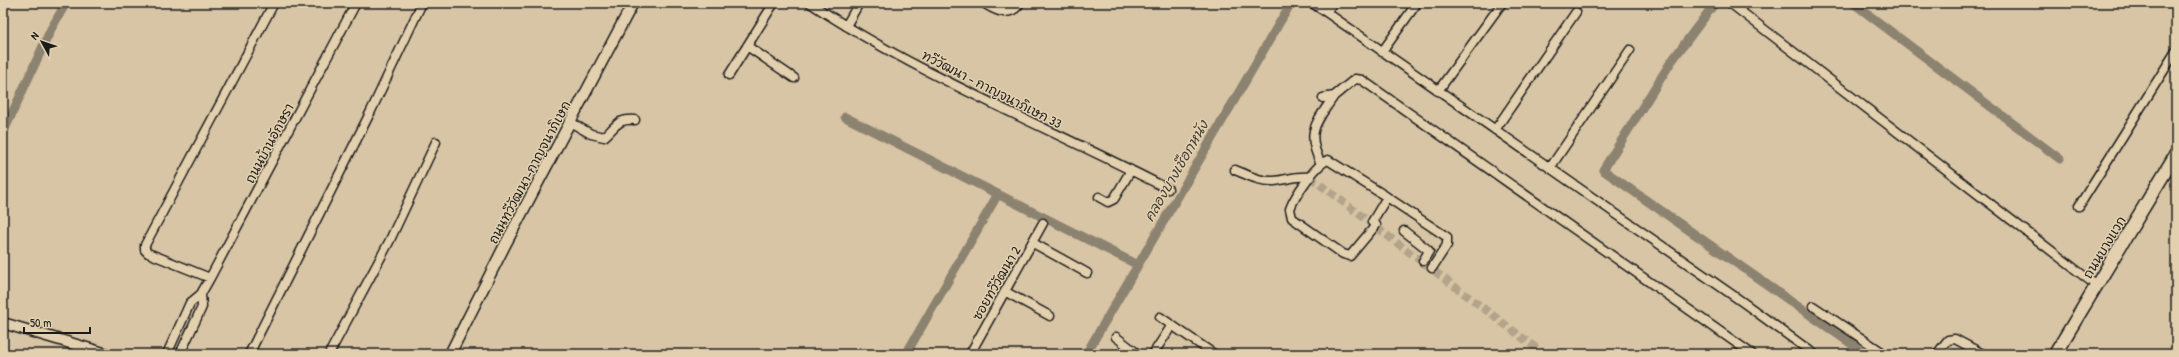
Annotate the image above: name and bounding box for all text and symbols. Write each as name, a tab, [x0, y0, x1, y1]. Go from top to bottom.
north arrow	[22, 22, 62, 62]
text: N	[27, 29, 42, 42]
street label: ทวีวัฒนา - กาญจนาภิเษก 33	[919, 46, 1065, 132]
street label: ถนนทวีวัฒนา-กาญจนาภิเษก	[484, 97, 574, 247]
street label: ถนนบ้านอักษรา	[240, 100, 298, 186]
water label: คลองบางเชือกหนัง	[1139, 116, 1213, 225]
street label: ถนนบางแวก	[2078, 212, 2130, 282]
street label: ซอยทวีวัฒนา 2	[968, 243, 1024, 323]
scale bar	[24, 309, 90, 335]
text: 50 m	[30, 314, 51, 331]

